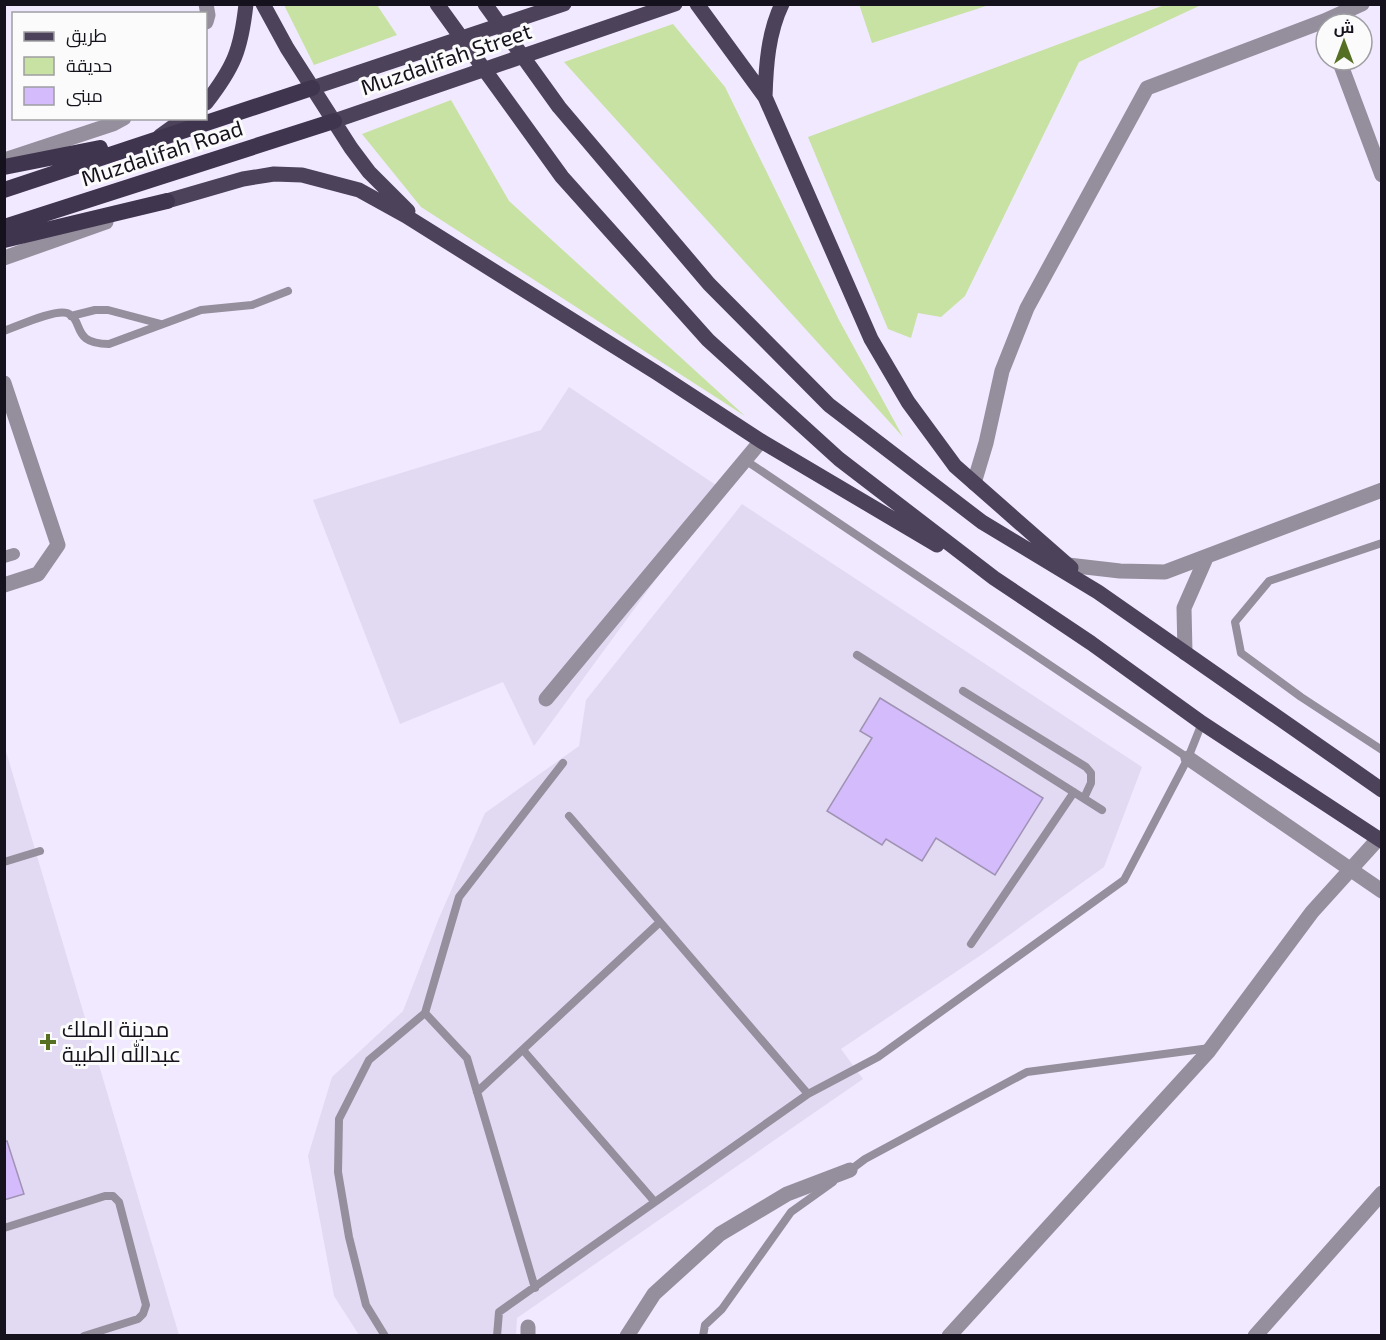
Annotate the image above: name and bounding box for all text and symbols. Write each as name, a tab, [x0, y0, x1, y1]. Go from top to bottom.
legend	[12, 12, 207, 120]
north arrow	[1314, 12, 1374, 72]
street label: Muzdalifah Street	[357, 17, 535, 99]
text: ش	[1334, 17, 1354, 37]
text: طريق	[66, 24, 107, 48]
text: حديقة	[66, 54, 112, 76]
text: مبنى	[66, 84, 103, 107]
street label: Muzdalifah Road	[78, 114, 246, 190]
place label: مدينة الملك عبدالله الطبية	[62, 1015, 181, 1066]
marker: مدينة الملك عبدالله الطبية	[39, 1033, 57, 1051]

